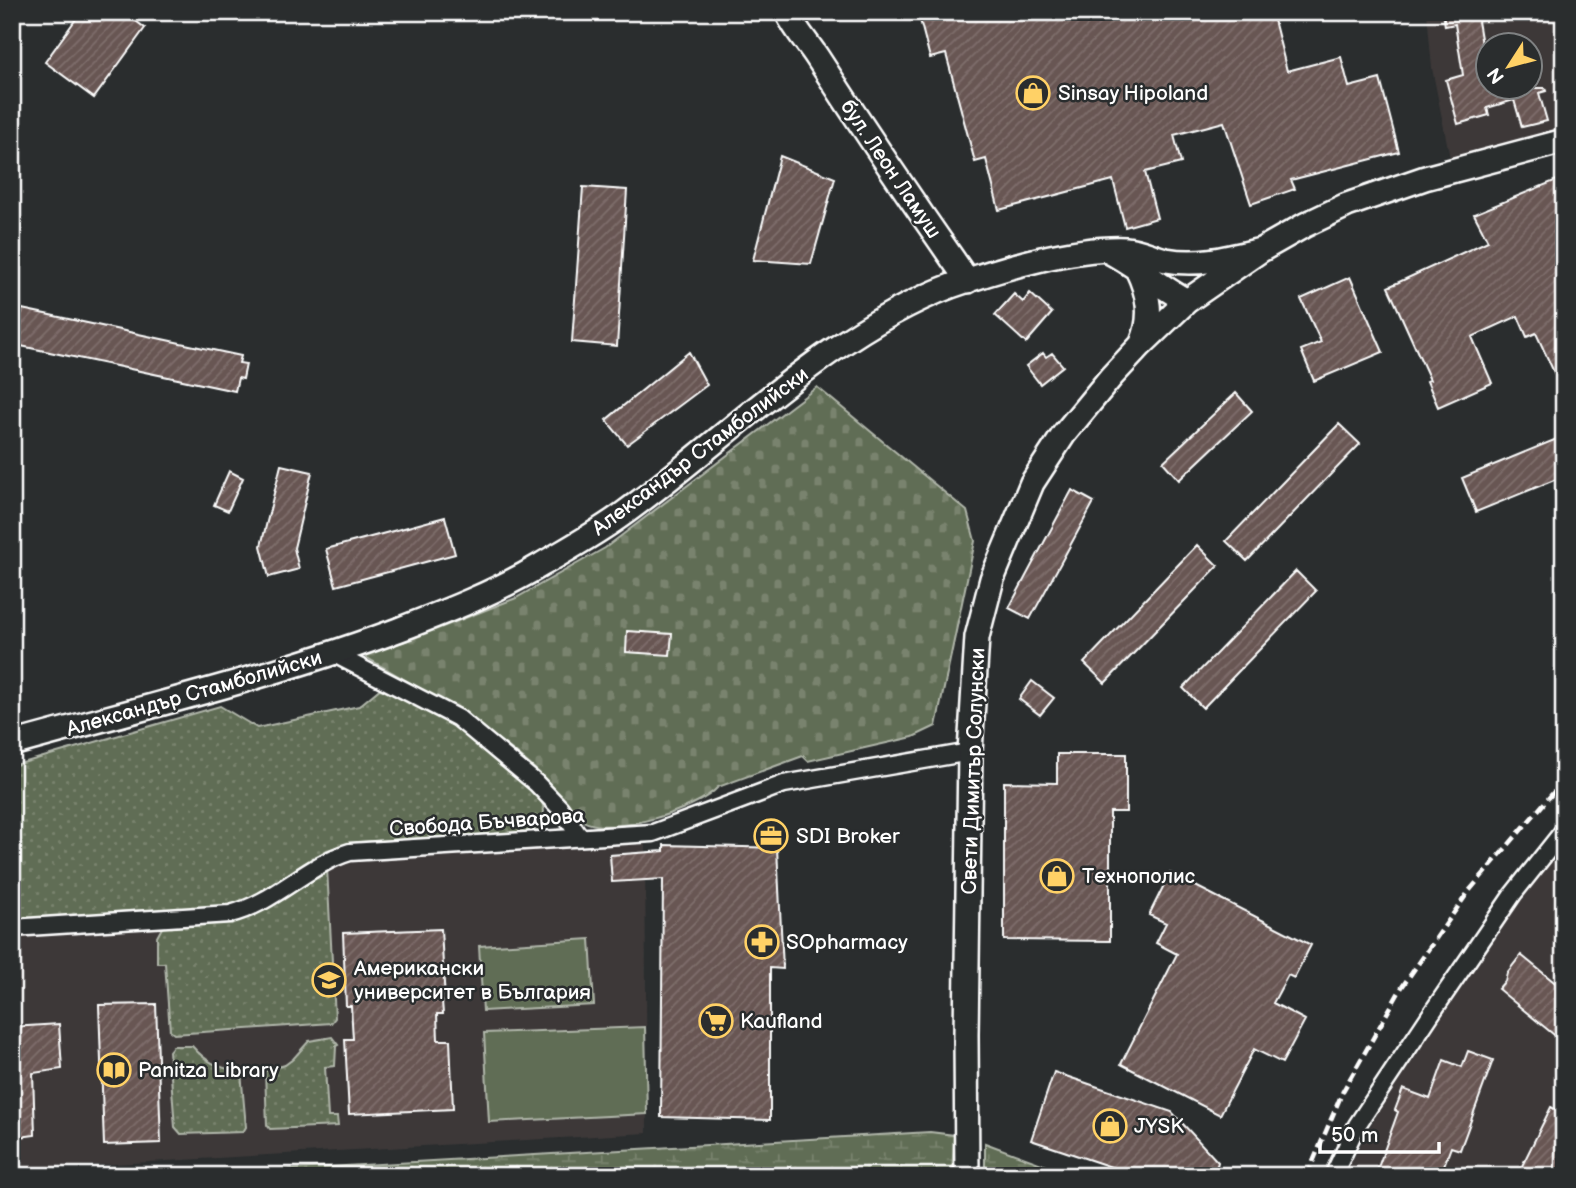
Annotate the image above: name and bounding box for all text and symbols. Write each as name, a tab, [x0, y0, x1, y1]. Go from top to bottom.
north arrow	[1474, 32, 1544, 102]
text: N	[1483, 63, 1510, 88]
shop icon: Sinsay Hipoland	[1014, 74, 1052, 112]
place label: Sinsay Hipoland	[1058, 81, 1208, 106]
street label: бул. Леон Ламуш	[835, 95, 946, 243]
street label: Александър Стамболийски	[586, 362, 814, 542]
street label: Александър Стамболийски	[62, 645, 325, 742]
street label: Свети Димитър Солунски	[957, 647, 990, 895]
street label: Свобода Бъчварова	[389, 803, 586, 842]
office icon: SDI Broker	[752, 817, 790, 855]
place label: SDI Broker	[796, 824, 900, 849]
shop icon: Технополис	[1038, 857, 1076, 895]
place label: Технополис	[1082, 864, 1195, 889]
pharmacy icon: SOpharmacy	[743, 923, 781, 961]
place label: SOpharmacy	[786, 930, 908, 955]
place label: Американски университет в България	[353, 956, 591, 1005]
school or university icon: Американски университет в България	[310, 961, 348, 999]
supermarket icon: Kaufland	[697, 1002, 735, 1040]
place label: Kaufland	[740, 1009, 823, 1034]
library icon: Panitza Library	[95, 1051, 133, 1089]
place label: Panitza Library	[138, 1058, 279, 1083]
shop icon: JYSK	[1091, 1107, 1129, 1145]
scale bar	[1320, 1111, 1440, 1155]
place label: JYSK	[1134, 1114, 1184, 1139]
text: 50 m	[1331, 1123, 1378, 1148]

